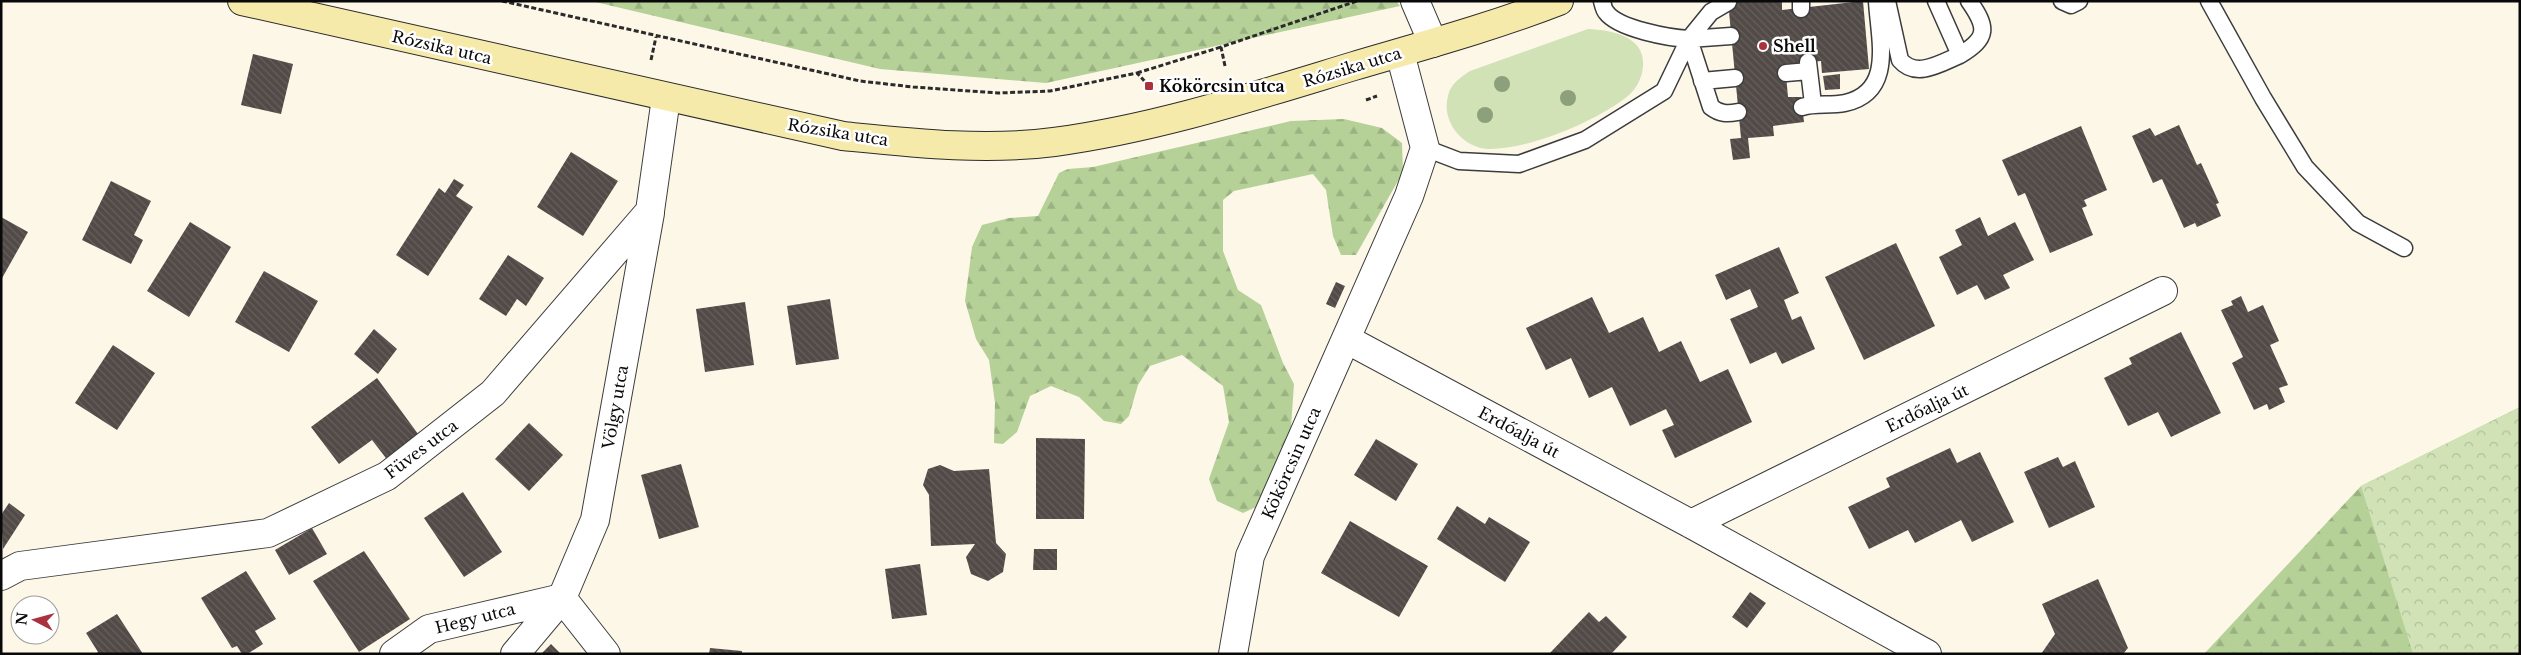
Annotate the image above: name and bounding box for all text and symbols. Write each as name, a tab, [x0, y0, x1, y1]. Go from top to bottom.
street label: Rózsika utca	[390, 26, 494, 68]
place label: Shell	[1773, 36, 1816, 56]
marker: Shell	[1757, 40, 1769, 52]
street label: Rózsika utca	[1300, 43, 1404, 91]
place label: Kökörcsin utca	[1159, 76, 1285, 96]
marker: Kökörcsin utca	[1143, 80, 1155, 92]
street label: Rózsika utca	[786, 114, 890, 150]
street label: Völgy utca	[598, 363, 632, 452]
street label: Erdőalja út	[1882, 379, 1972, 437]
street label: Erdőalja út	[1475, 402, 1563, 462]
street label: Kökörcsin utca	[1257, 404, 1325, 522]
street label: Füves utca	[381, 415, 461, 483]
north arrow	[10, 595, 60, 645]
street label: Hegy utca	[433, 598, 517, 638]
text: N	[12, 611, 32, 626]

